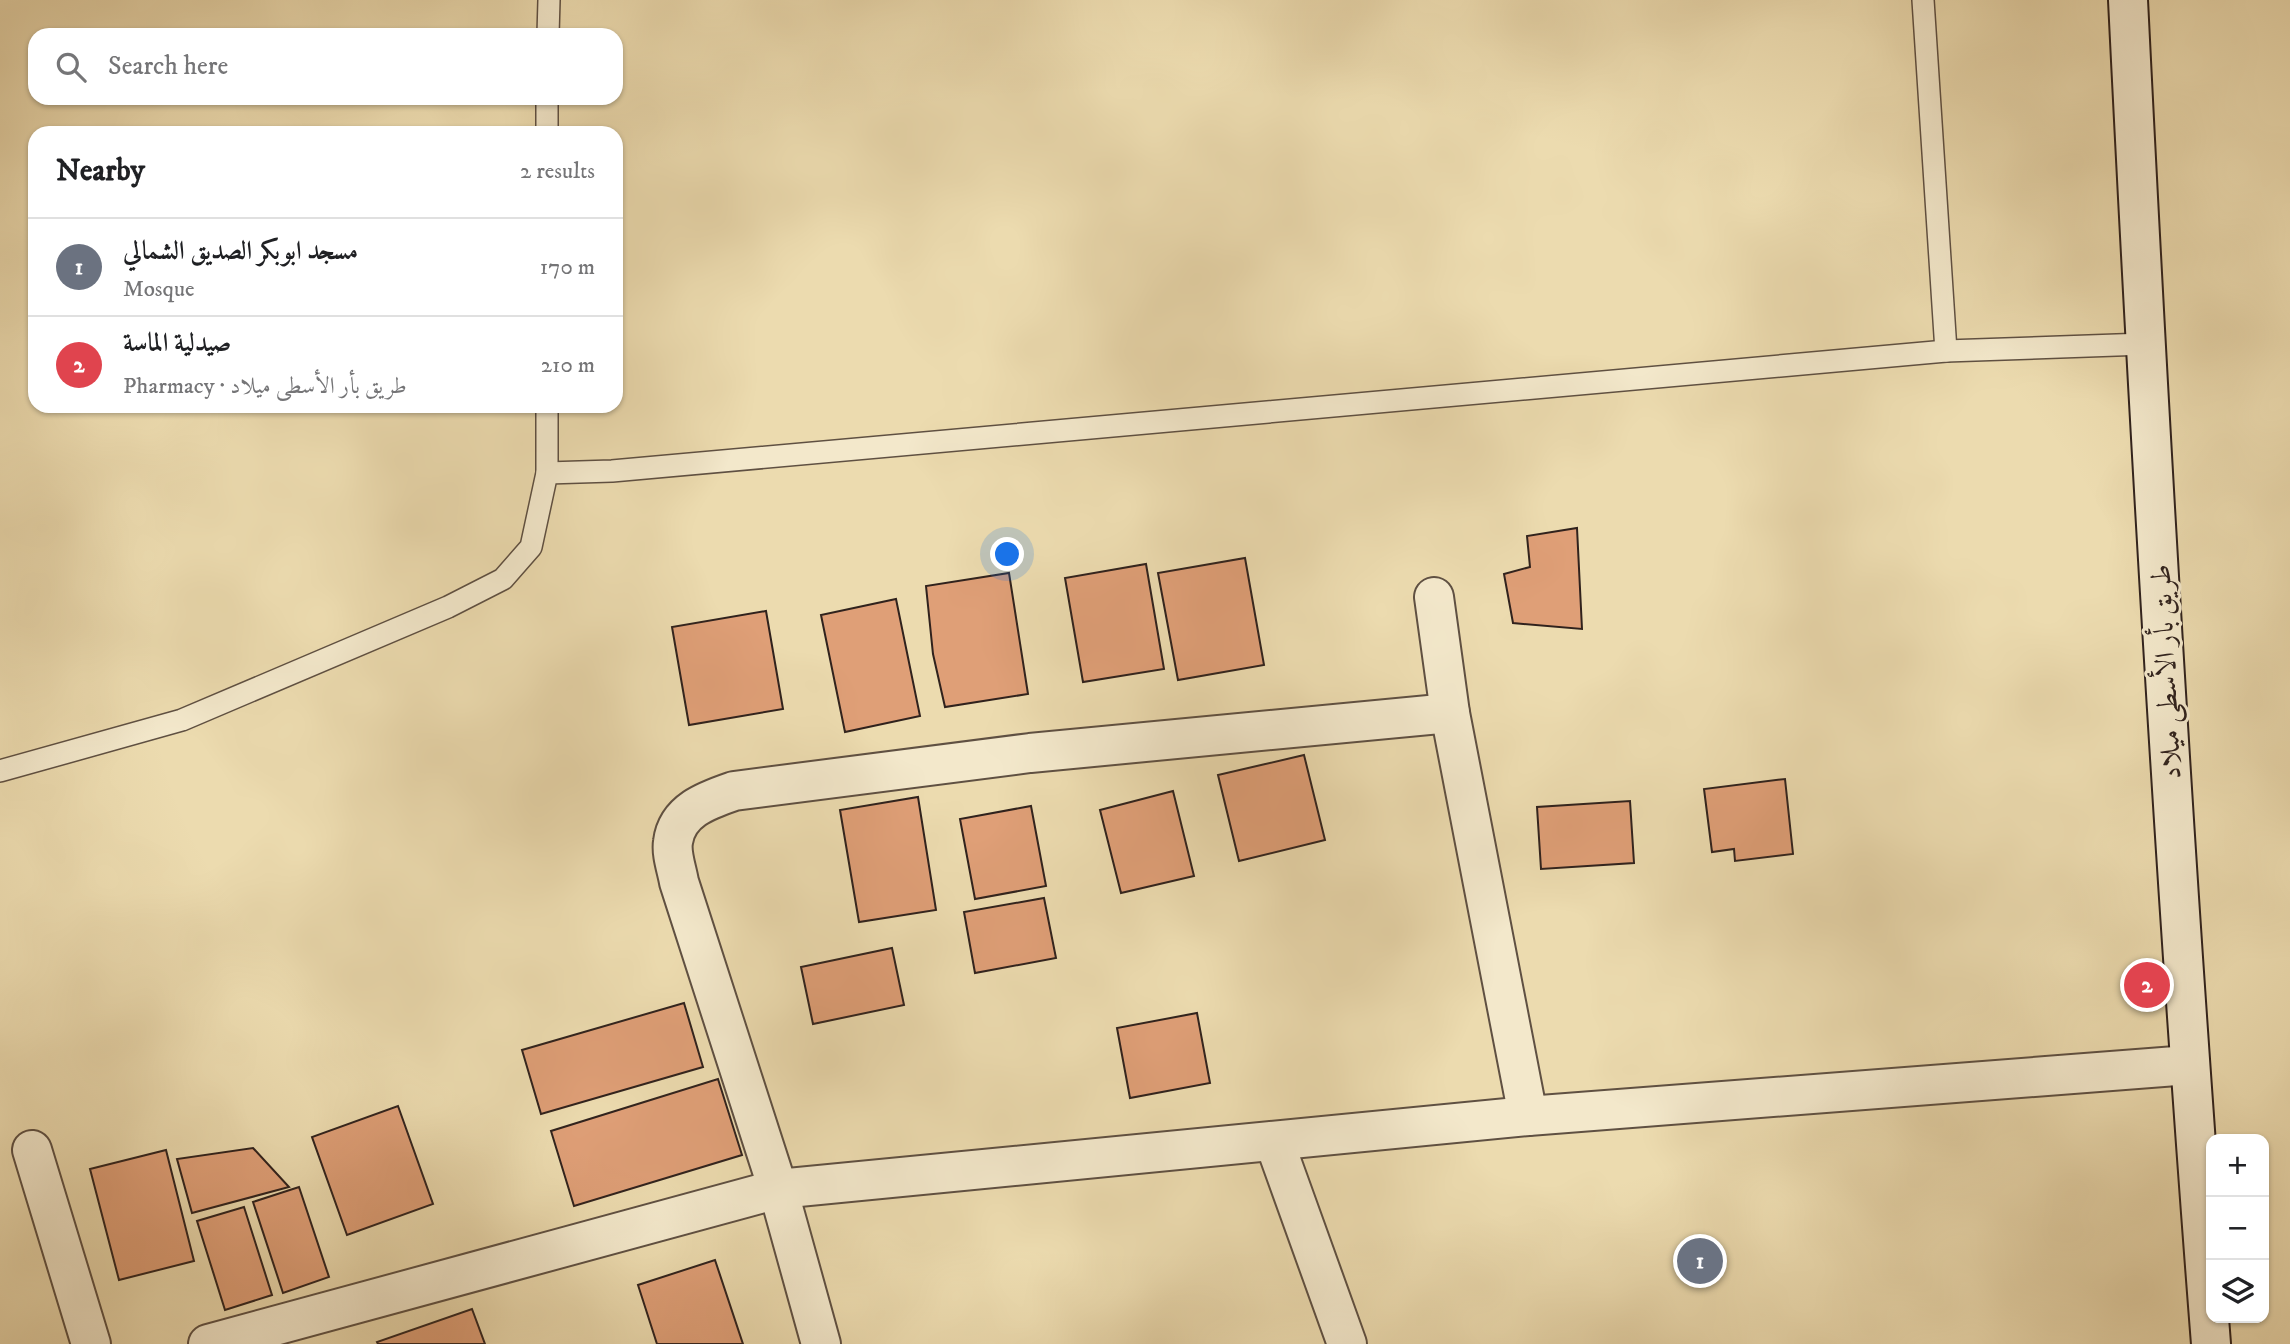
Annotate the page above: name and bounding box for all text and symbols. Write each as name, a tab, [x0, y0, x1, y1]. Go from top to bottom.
search box	[28, 28, 623, 105]
icon: search	[52, 48, 90, 86]
text: Search here	[108, 50, 228, 83]
text: Nearby	[56, 153, 145, 190]
text: 2 results	[520, 157, 595, 186]
text: مسجد ابوبكر الصديق الشمالي	[123, 235, 358, 268]
text: 1	[75, 253, 83, 282]
text: 170 m	[540, 253, 595, 282]
text: Mosque	[123, 275, 195, 304]
text: صيدلية الماسة	[123, 327, 232, 360]
text: 2	[73, 351, 85, 380]
text: 210 m	[541, 351, 595, 380]
text: Pharmacy · طريق بأر الأسطى ميلاد	[123, 372, 407, 401]
your location	[990, 537, 1024, 571]
street label: طريق بأر الأسطى ميلاد	[2140, 563, 2191, 780]
pin: 2	[2124, 959, 2170, 1011]
map controls	[2206, 1134, 2269, 1323]
button: +	[2206, 1134, 2269, 1197]
button: −	[2206, 1197, 2269, 1260]
pin: 1	[1677, 1235, 1723, 1287]
button: layers	[2206, 1260, 2269, 1323]

